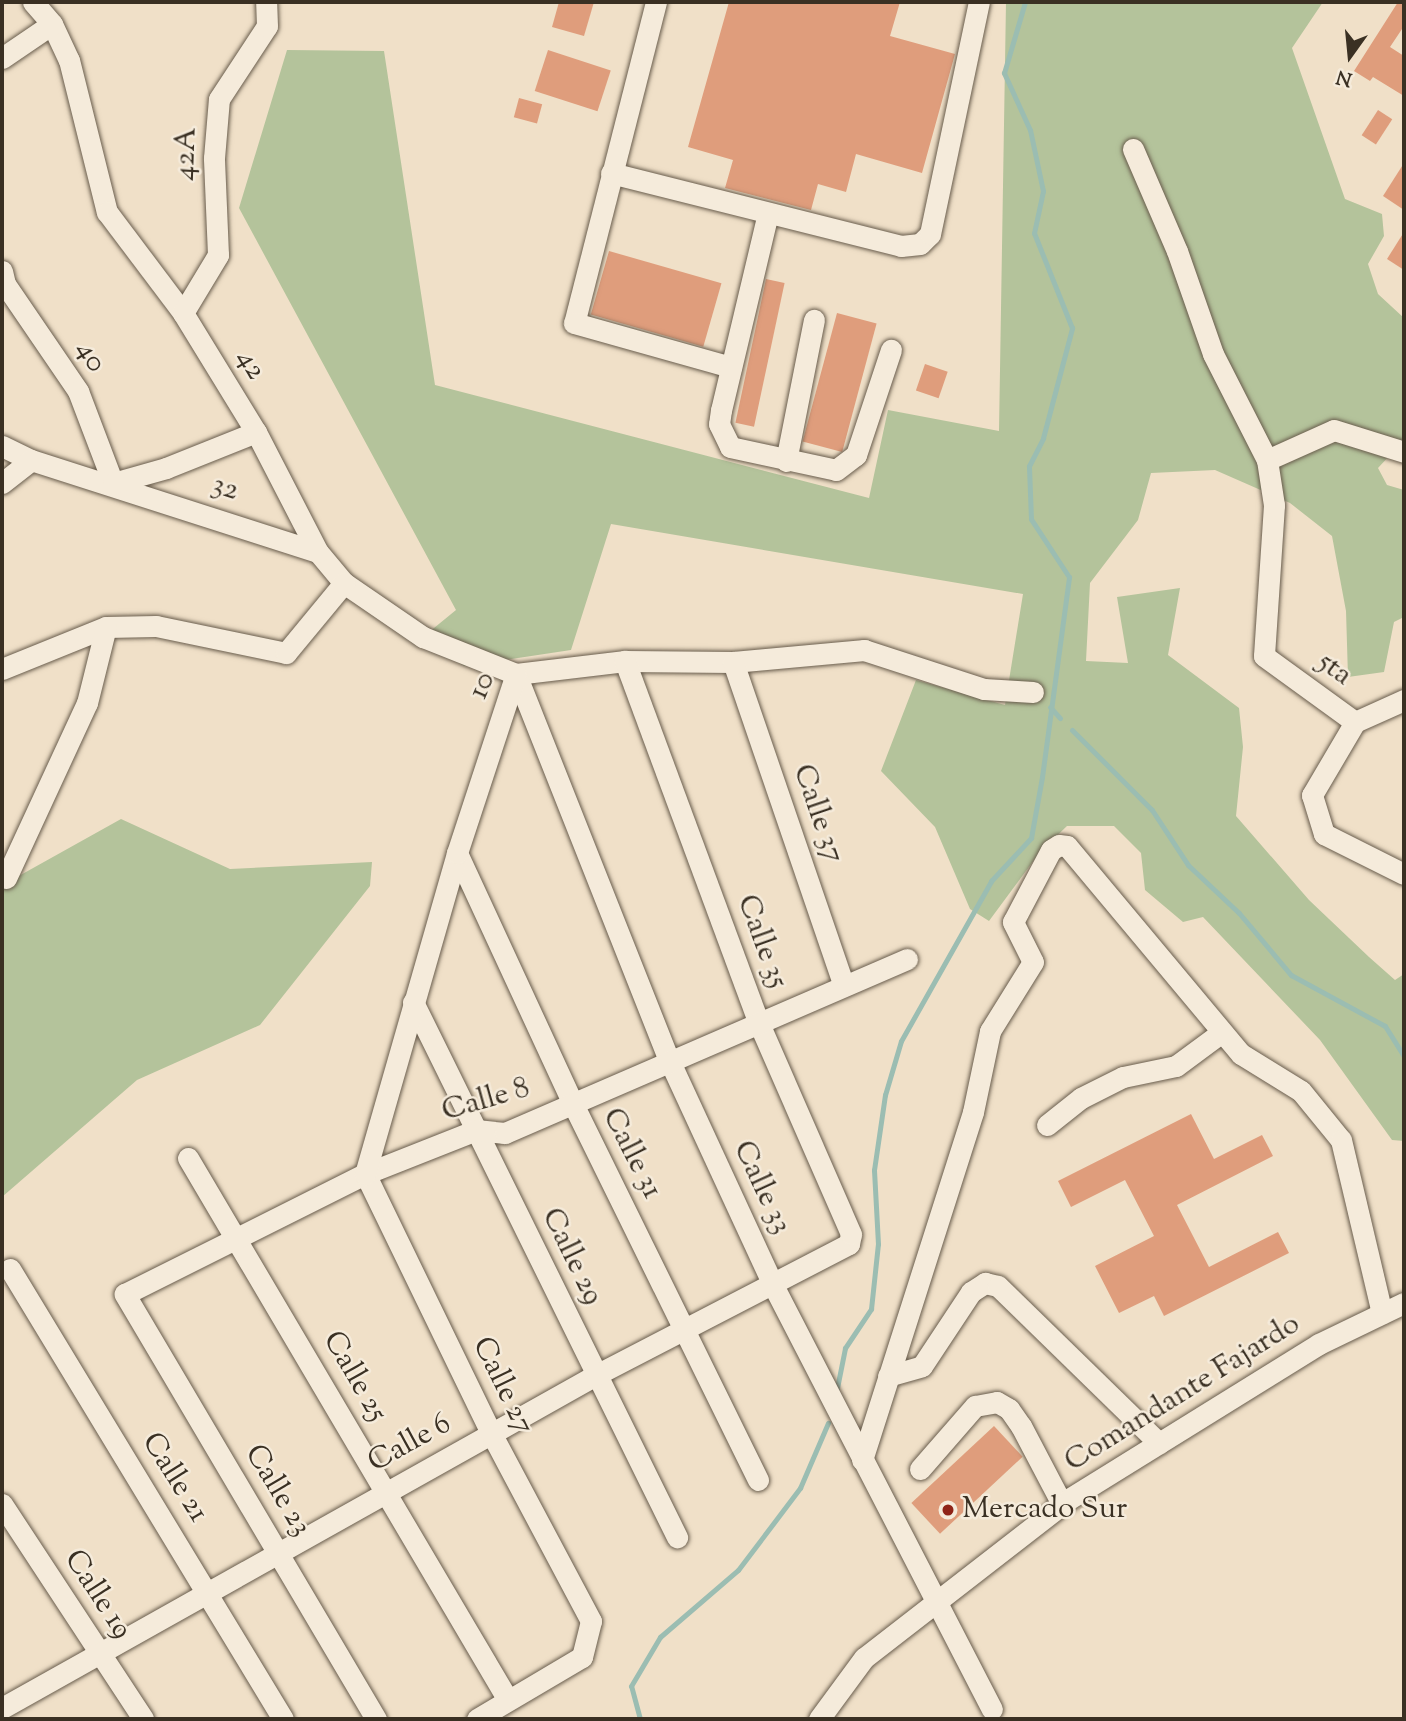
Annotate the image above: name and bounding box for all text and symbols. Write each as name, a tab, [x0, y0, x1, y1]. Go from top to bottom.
north arrow	[1315, 21, 1385, 91]
text: N	[1334, 62, 1355, 92]
street label: 42A	[168, 127, 206, 181]
street label: 40	[67, 334, 113, 380]
street label: 42	[227, 343, 273, 387]
street label: 32	[207, 468, 243, 510]
street label: 5ta	[1310, 645, 1358, 695]
street label: 10	[461, 667, 505, 705]
street label: Calle 37	[783, 760, 851, 868]
street label: Calle 35	[728, 890, 794, 994]
street label: Calle 8	[438, 1071, 534, 1131]
street label: Calle 31	[593, 1103, 669, 1205]
street label: Calle 33	[724, 1136, 798, 1240]
street label: Calle 29	[532, 1203, 610, 1311]
street label: Comandante Fajardo	[1059, 1307, 1307, 1481]
street label: Calle 25	[314, 1325, 394, 1429]
street label: Calle 27	[463, 1332, 541, 1440]
street label: Calle 6	[362, 1407, 458, 1481]
street label: Calle 21	[133, 1427, 215, 1529]
street label: Calle 23	[236, 1439, 318, 1543]
place label: Mercado Sur	[962, 1492, 1127, 1528]
marker: Mercado Sur	[940, 1502, 956, 1518]
street label: Calle 19	[55, 1544, 139, 1646]

